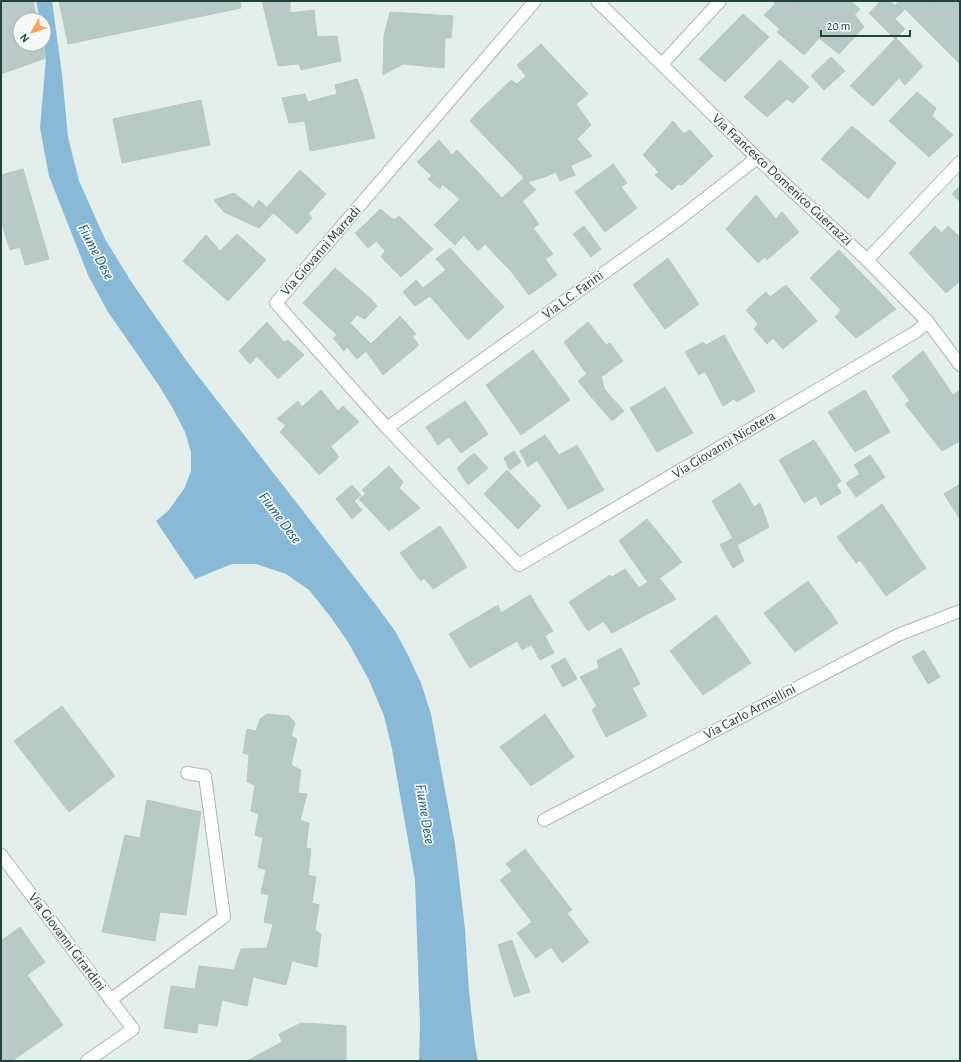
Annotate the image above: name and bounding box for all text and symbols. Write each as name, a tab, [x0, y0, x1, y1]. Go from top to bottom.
north arrow	[12, 12, 52, 52]
scale bar	[821, 12, 910, 38]
text: 20 m	[827, 20, 850, 32]
text: N	[18, 32, 31, 44]
street label: Via Francesco Domenico Guerrazzi	[709, 112, 855, 248]
street label: Via Giovanni Marradi	[278, 203, 364, 299]
water label: Fiume Dese	[75, 222, 117, 283]
street label: Via L.C. Farini	[540, 268, 606, 322]
street label: Via Giovanni Nicotera	[670, 409, 778, 481]
water label: Fiume Dese	[256, 489, 304, 547]
street label: Via Carlo Armellini	[702, 682, 798, 742]
water label: Fiume Dese	[413, 783, 437, 845]
street label: Via Giovanni Girardini	[26, 890, 108, 994]

